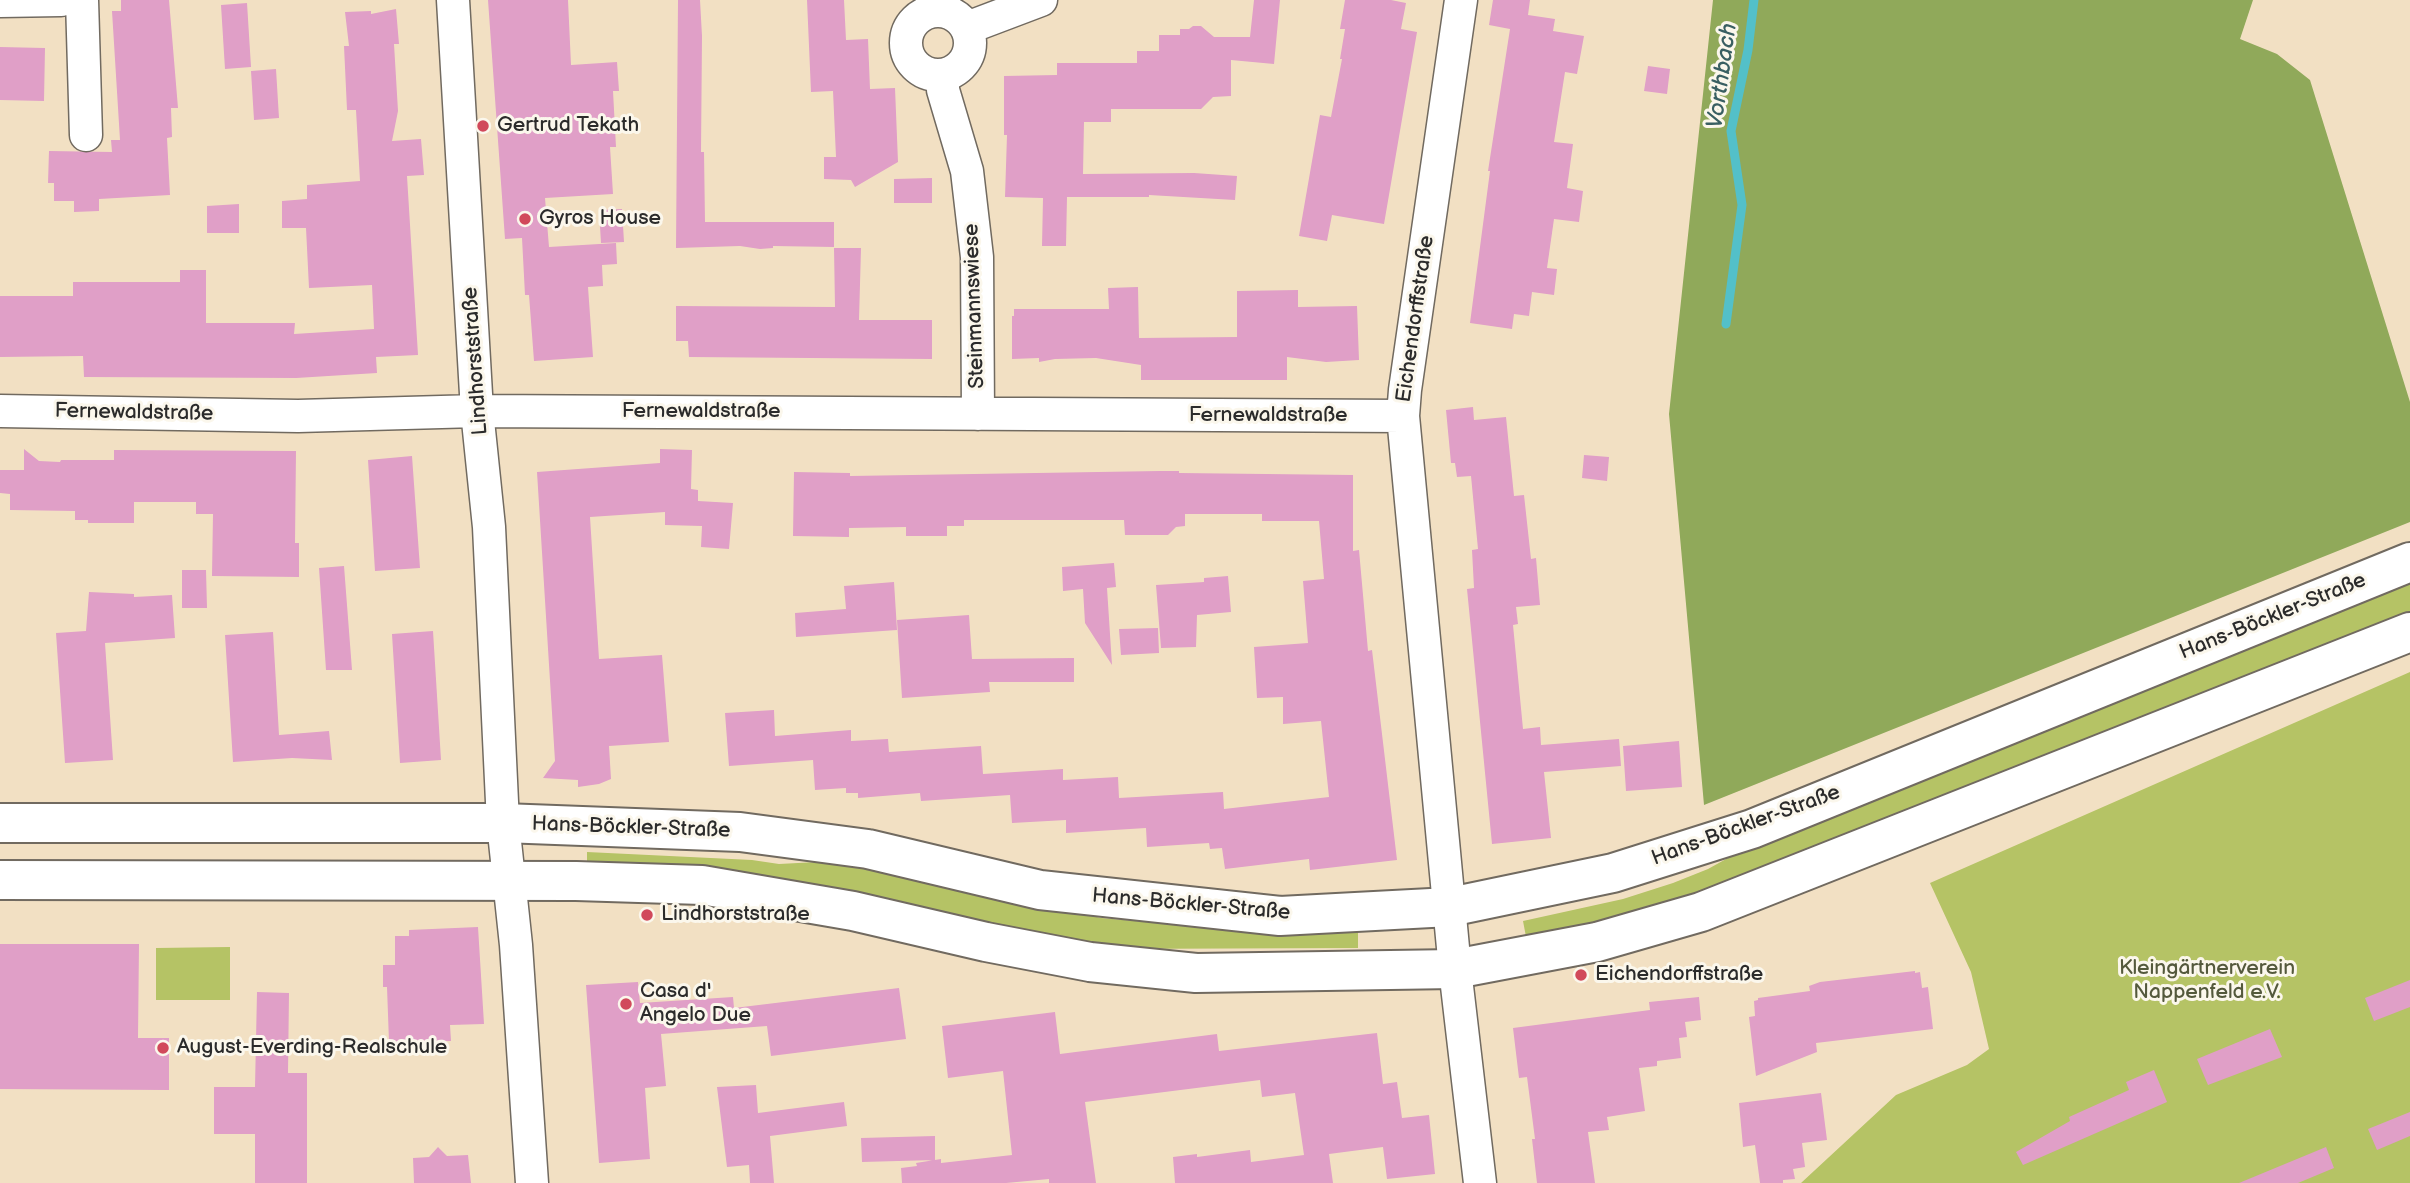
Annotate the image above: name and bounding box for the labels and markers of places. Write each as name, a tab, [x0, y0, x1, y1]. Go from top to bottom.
place label: Gertrud Tekath	[497, 113, 639, 139]
marker: Gertrud Tekath	[475, 118, 491, 134]
place label: Gyros House	[539, 206, 661, 232]
marker: Gyros House	[517, 211, 533, 227]
place label: Lindhorststraße	[661, 902, 810, 928]
marker: Lindhorststraße	[639, 907, 655, 923]
place label: Eichendorffstraße	[1595, 962, 1763, 988]
marker: Eichendorffstraße	[1573, 967, 1589, 983]
place label: Casa d' Angelo Due	[640, 979, 751, 1029]
marker: Casa d' Angelo Due	[618, 996, 634, 1012]
place label: August-Everding-Realschule	[177, 1035, 447, 1061]
marker: August-Everding-Realschule	[155, 1040, 171, 1056]

